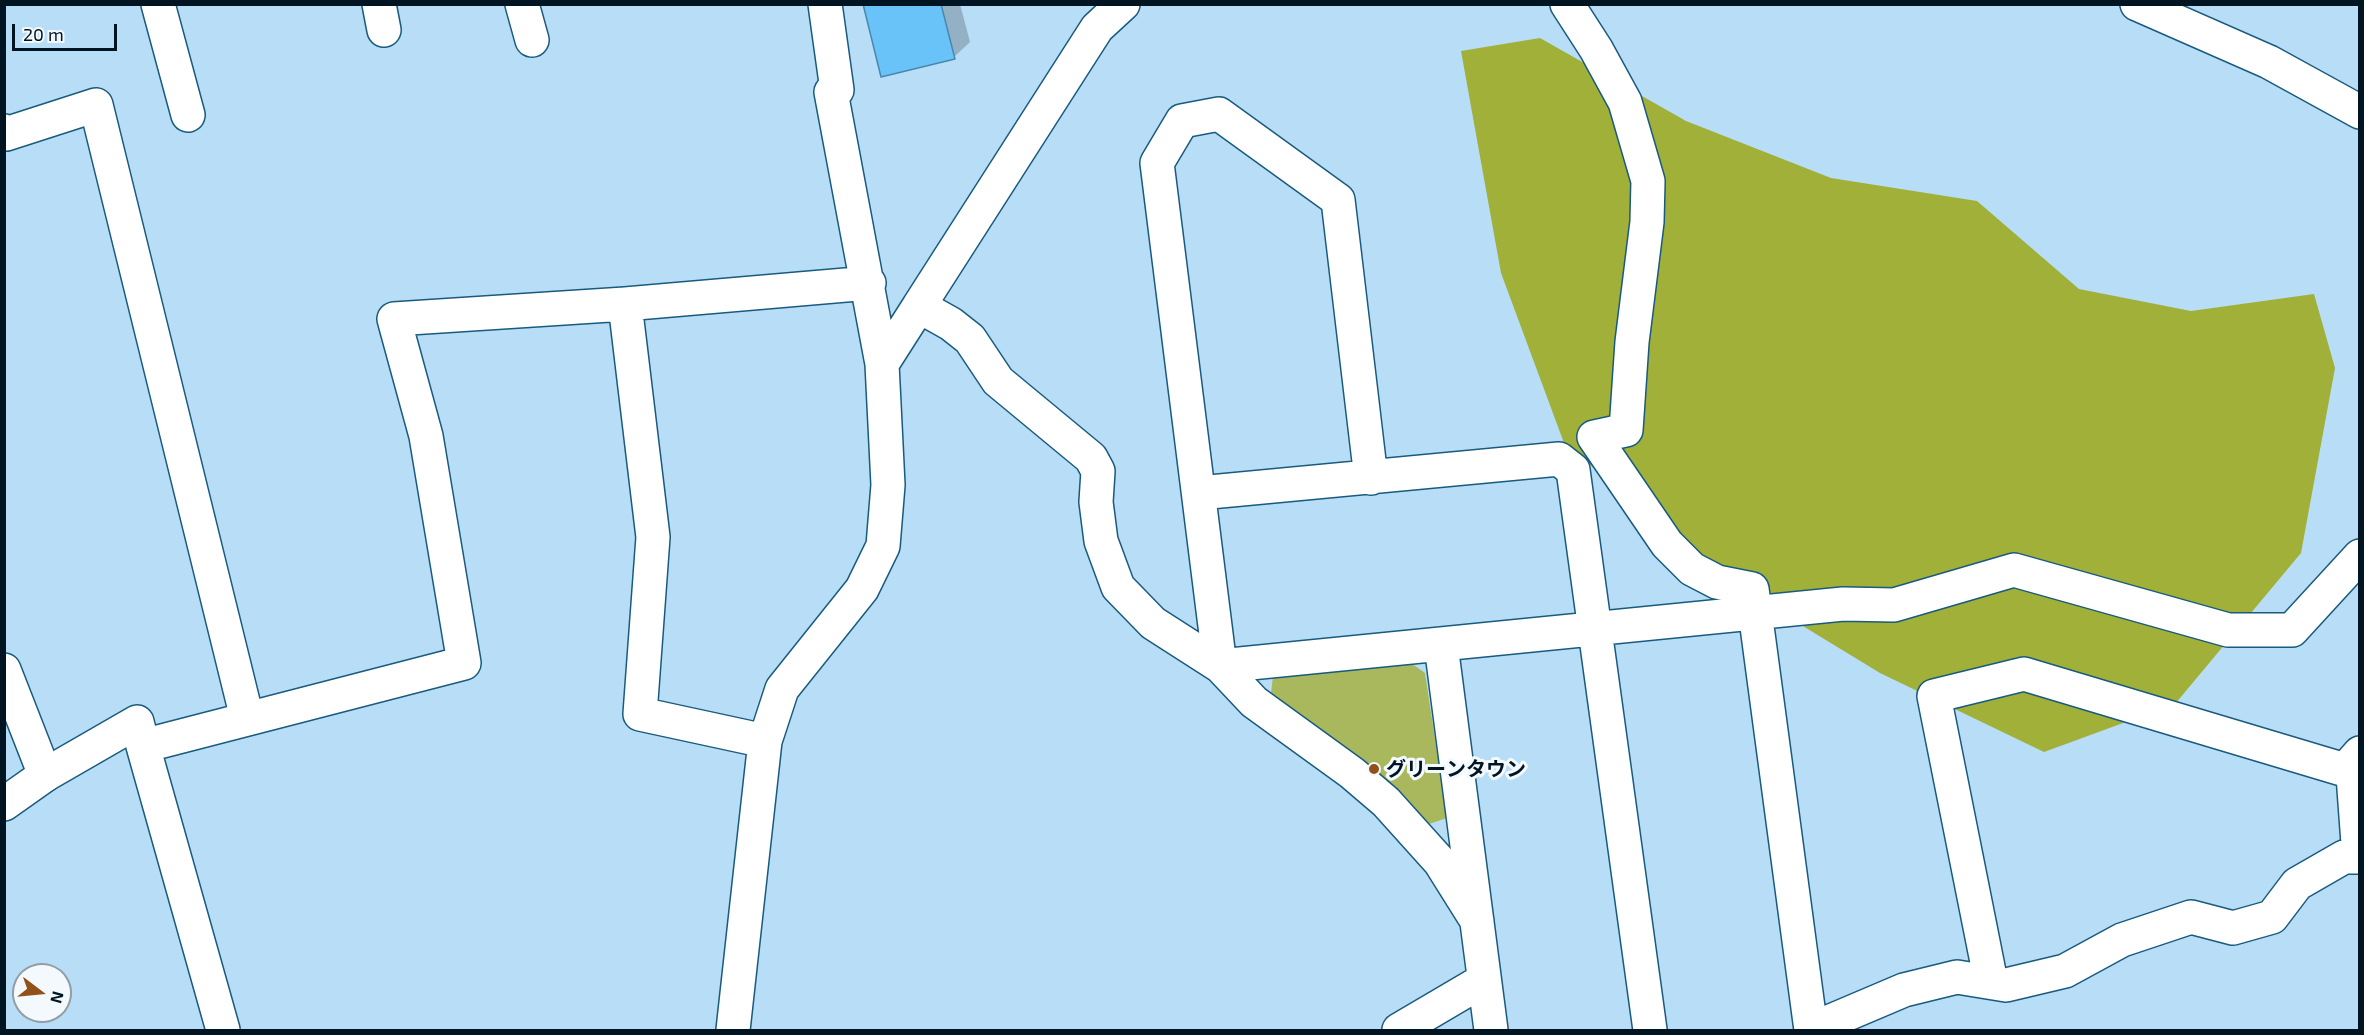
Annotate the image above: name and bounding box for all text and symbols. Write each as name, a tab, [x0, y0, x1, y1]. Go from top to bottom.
scale bar	[15, 12, 120, 50]
text: 20 m	[23, 23, 64, 45]
place label: グリーンタウン	[1386, 757, 1526, 781]
marker: グリーンタウン	[1367, 762, 1381, 776]
north arrow	[12, 963, 72, 1023]
text: N	[47, 989, 69, 1006]

